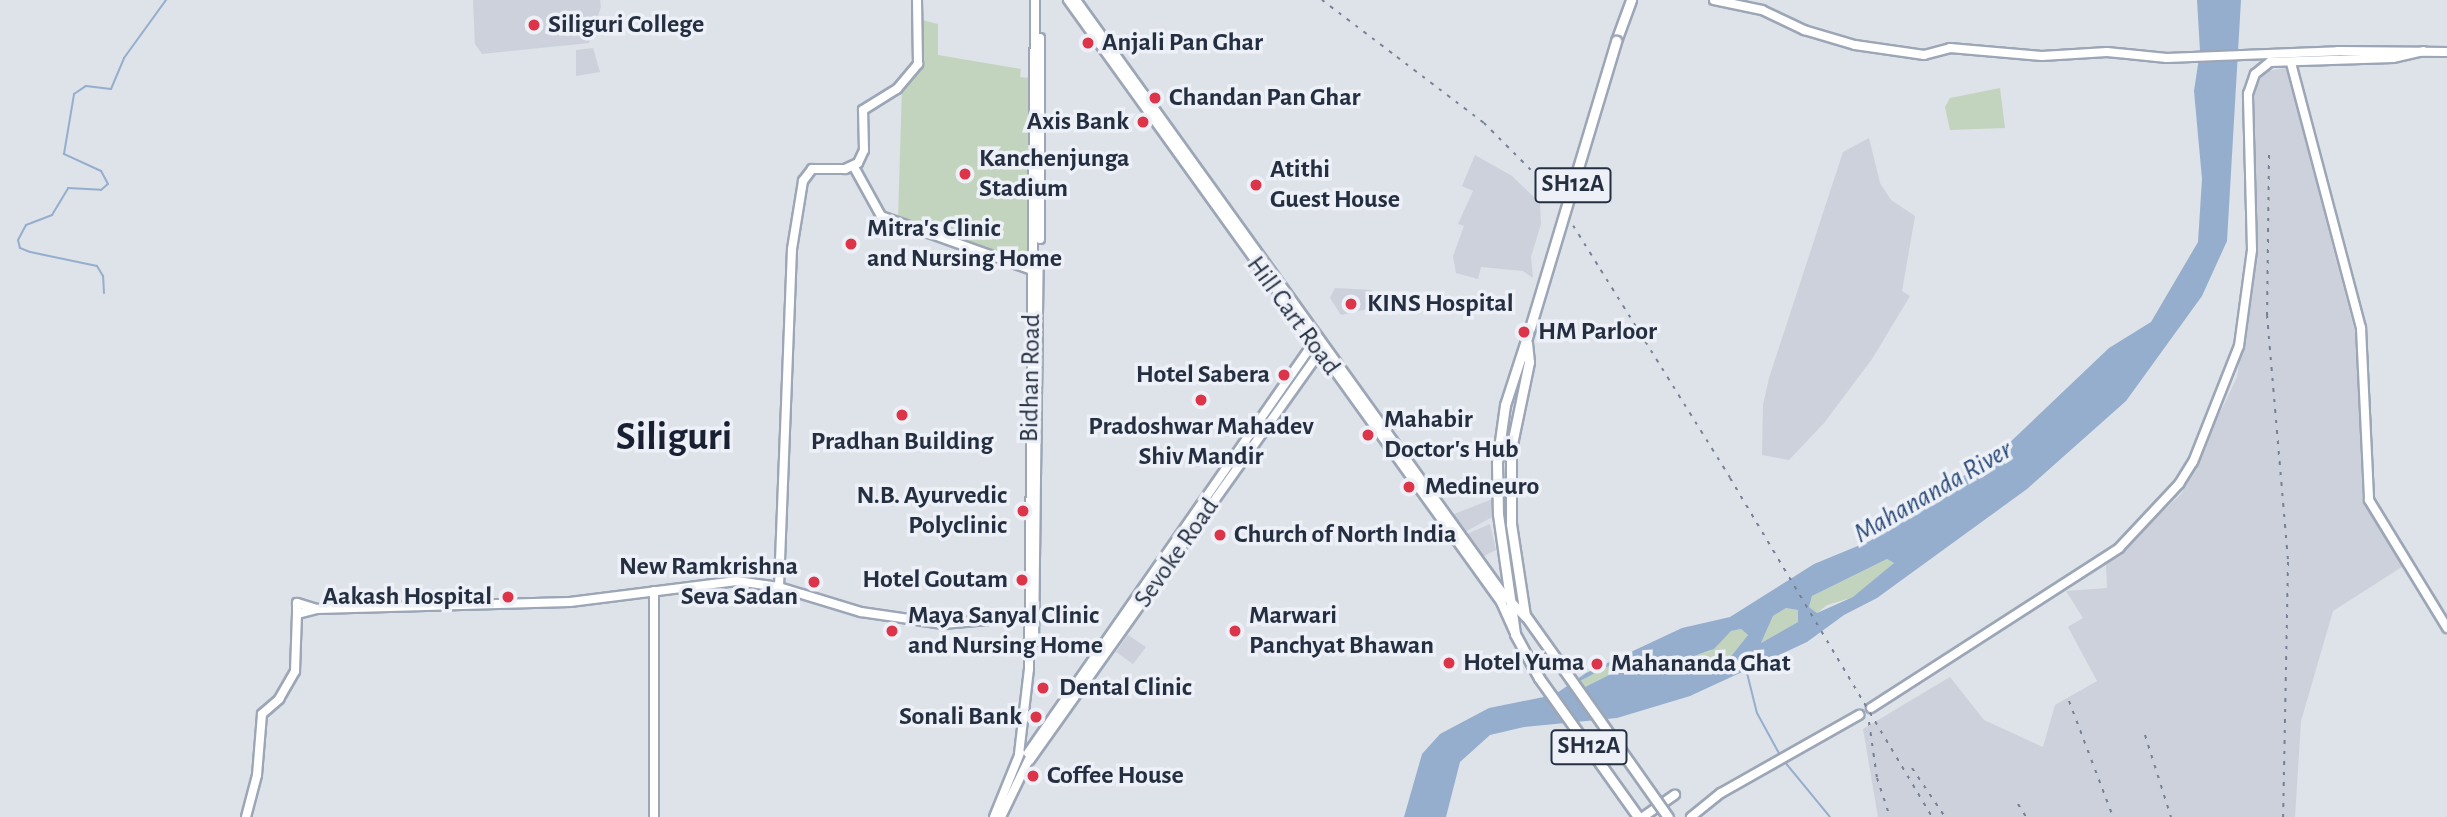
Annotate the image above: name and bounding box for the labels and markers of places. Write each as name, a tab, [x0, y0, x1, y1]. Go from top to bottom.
place label: Siliguri College	[548, 9, 704, 41]
marker: Siliguri College	[526, 17, 542, 33]
place label: Anjali Pan Ghar	[1102, 27, 1263, 59]
marker: Anjali Pan Ghar	[1080, 35, 1096, 51]
place label: Chandan Pan Ghar	[1169, 82, 1361, 114]
marker: Chandan Pan Ghar	[1147, 90, 1163, 106]
place label: Axis Bank	[1027, 106, 1129, 138]
marker: Axis Bank	[1135, 114, 1151, 130]
place label: Kanchenjunga Stadium	[979, 143, 1130, 204]
place label: Atithi Guest House	[1270, 154, 1400, 216]
marker: Kanchenjunga Stadium	[957, 166, 973, 182]
marker: Atithi Guest House	[1248, 177, 1264, 193]
place label: Mitra's Clinic and Nursing Home	[867, 213, 1062, 274]
marker: Mitra's Clinic and Nursing Home	[841, 234, 861, 254]
place label: KINS Hospital	[1367, 288, 1514, 320]
marker: KINS Hospital	[1341, 294, 1361, 314]
place label: HM Parloor	[1538, 316, 1657, 348]
marker: HM Parloor	[1516, 324, 1532, 340]
place label: Hotel Sabera	[1136, 359, 1270, 391]
marker: Hotel Sabera	[1276, 367, 1292, 383]
marker: Pradoshwar Mahadev Shiv Mandir	[1193, 392, 1209, 408]
place label: Mahabir Doctor's Hub	[1384, 404, 1519, 466]
marker: Pradhan Building	[894, 407, 910, 423]
place label: Pradoshwar Mahadev Shiv Mandir	[1088, 411, 1314, 472]
marker: Mahabir Doctor's Hub	[1358, 425, 1378, 445]
place label: Pradhan Building	[811, 426, 993, 458]
place label: Medineuro	[1425, 471, 1539, 503]
marker: Medineuro	[1399, 477, 1419, 497]
place label: N.B. Ayurvedic Polyclinic	[856, 480, 1007, 542]
marker: N.B. Ayurvedic Polyclinic	[1013, 501, 1033, 521]
place label: Church of North India	[1234, 519, 1457, 551]
marker: Church of North India	[1212, 527, 1228, 543]
place label: New Ramkrishna Seva Sadan	[619, 551, 798, 612]
place label: Hotel Goutam	[862, 564, 1008, 596]
marker: New Ramkrishna Seva Sadan	[804, 572, 824, 592]
marker: Hotel Goutam	[1014, 572, 1030, 588]
place label: Aakash Hospital	[322, 581, 492, 613]
marker: Aakash Hospital	[498, 587, 518, 607]
place label: Maya Sanyal Clinic and Nursing Home	[908, 600, 1103, 662]
place label: Marwari Panchyat Bhawan	[1249, 600, 1434, 662]
marker: Maya Sanyal Clinic and Nursing Home	[882, 621, 902, 641]
marker: Marwari Panchyat Bhawan	[1227, 623, 1243, 639]
place label: Hotel Yuma	[1463, 647, 1585, 679]
place label: Mahananda Ghat	[1611, 648, 1791, 680]
marker: Hotel Yuma	[1441, 655, 1457, 671]
marker: Mahananda Ghat	[1589, 656, 1605, 672]
place label: Dental Clinic	[1059, 672, 1192, 704]
marker: Dental Clinic	[1033, 678, 1053, 698]
place label: Sonali Bank	[899, 701, 1022, 733]
marker: Sonali Bank	[1028, 709, 1044, 725]
place label: Coffee House	[1047, 760, 1184, 792]
marker: Coffee House	[1025, 768, 1041, 784]

